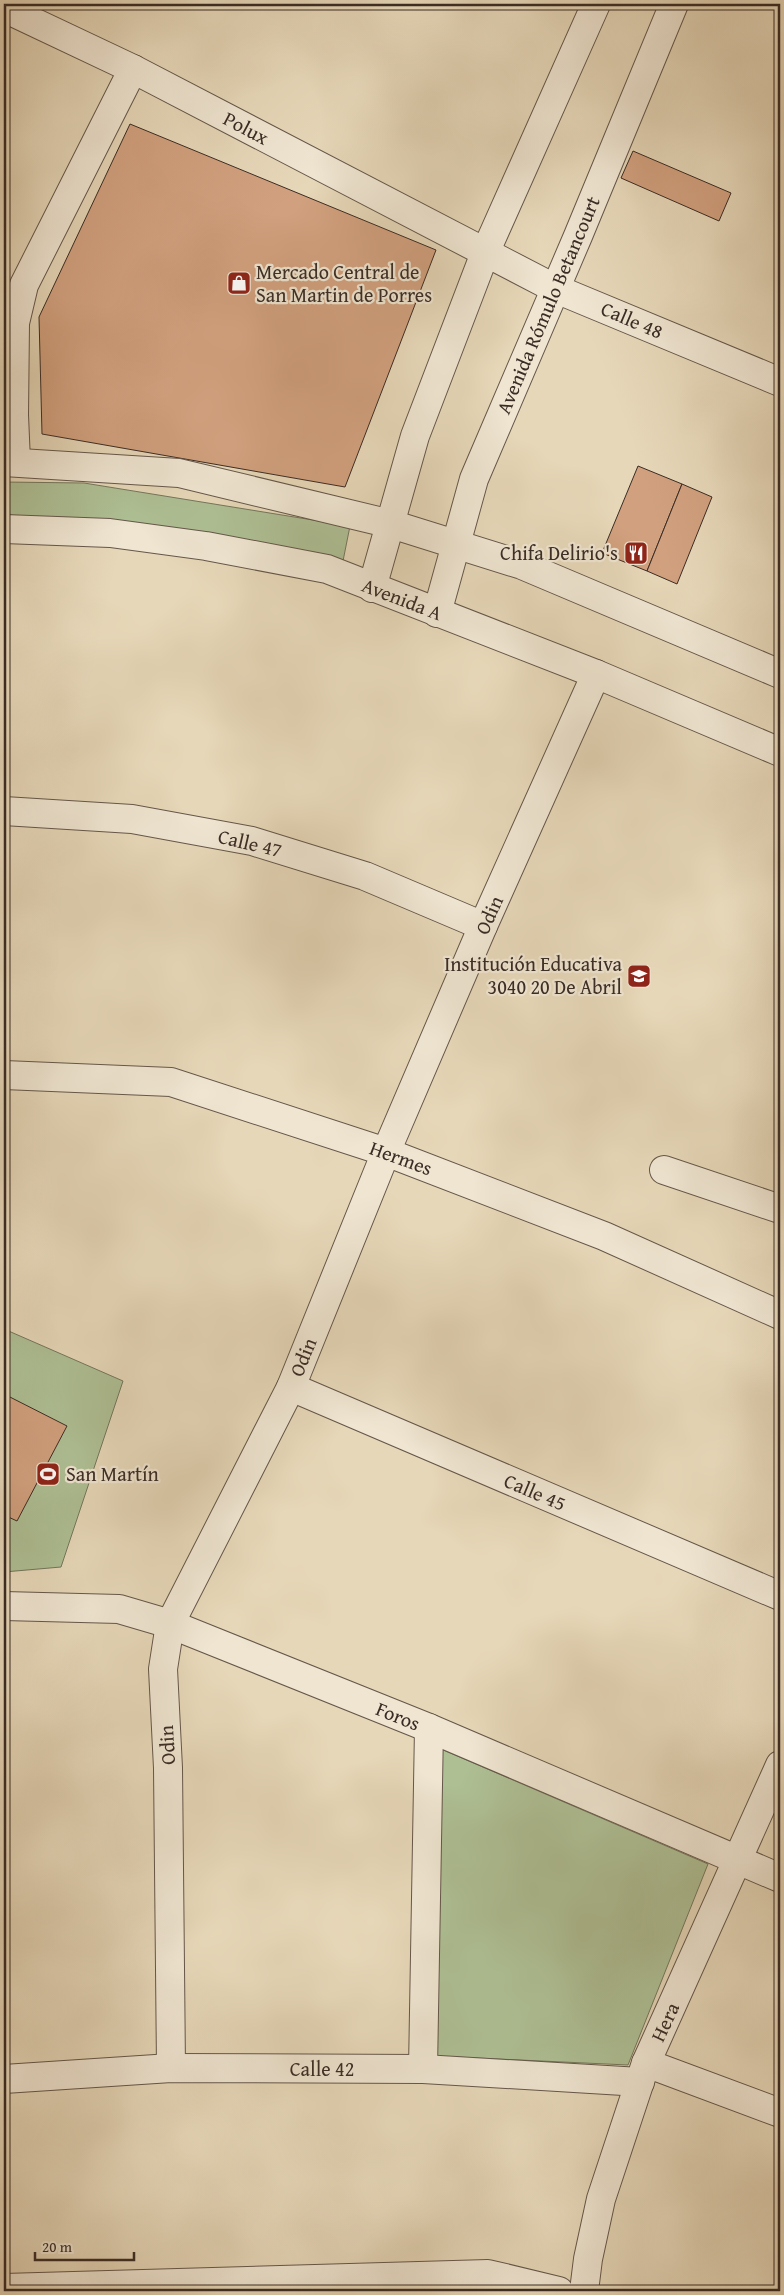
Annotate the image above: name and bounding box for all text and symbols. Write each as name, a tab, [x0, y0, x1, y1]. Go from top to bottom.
street label: Polux	[218, 104, 275, 152]
street label: Avenida Rómulo Betancourt	[488, 191, 607, 418]
place label: Mercado Central de San Martin de Porres	[256, 257, 432, 309]
shop icon: Mercado Central de San Martin de Porres	[226, 270, 252, 296]
street label: Calle 48	[597, 294, 668, 346]
place label: Chifa Delirio's	[500, 538, 618, 567]
restaurant icon: Chifa Delirio's	[623, 540, 649, 566]
street label: Avenida A	[358, 570, 446, 627]
street label: Calle 47	[215, 821, 285, 864]
street label: Odin	[467, 891, 510, 939]
place label: Institución Educativa 3040 20 De Abril	[444, 949, 623, 1001]
school or university icon: Institución Educativa 3040 20 De Abril	[626, 963, 652, 989]
street label: Hermes	[366, 1133, 437, 1182]
street label: Odin	[282, 1333, 323, 1381]
place label: San Martín	[66, 1459, 159, 1488]
sports icon: San Martín	[35, 1461, 61, 1487]
street label: Calle 45	[500, 1466, 571, 1518]
street label: Foros	[372, 1694, 425, 1737]
street label: Odin	[151, 1724, 182, 1766]
street label: Hera	[643, 1997, 686, 2046]
street label: Calle 42	[290, 2054, 354, 2083]
scale bar	[35, 2230, 134, 2262]
text: 20 m	[42, 2236, 73, 2257]

